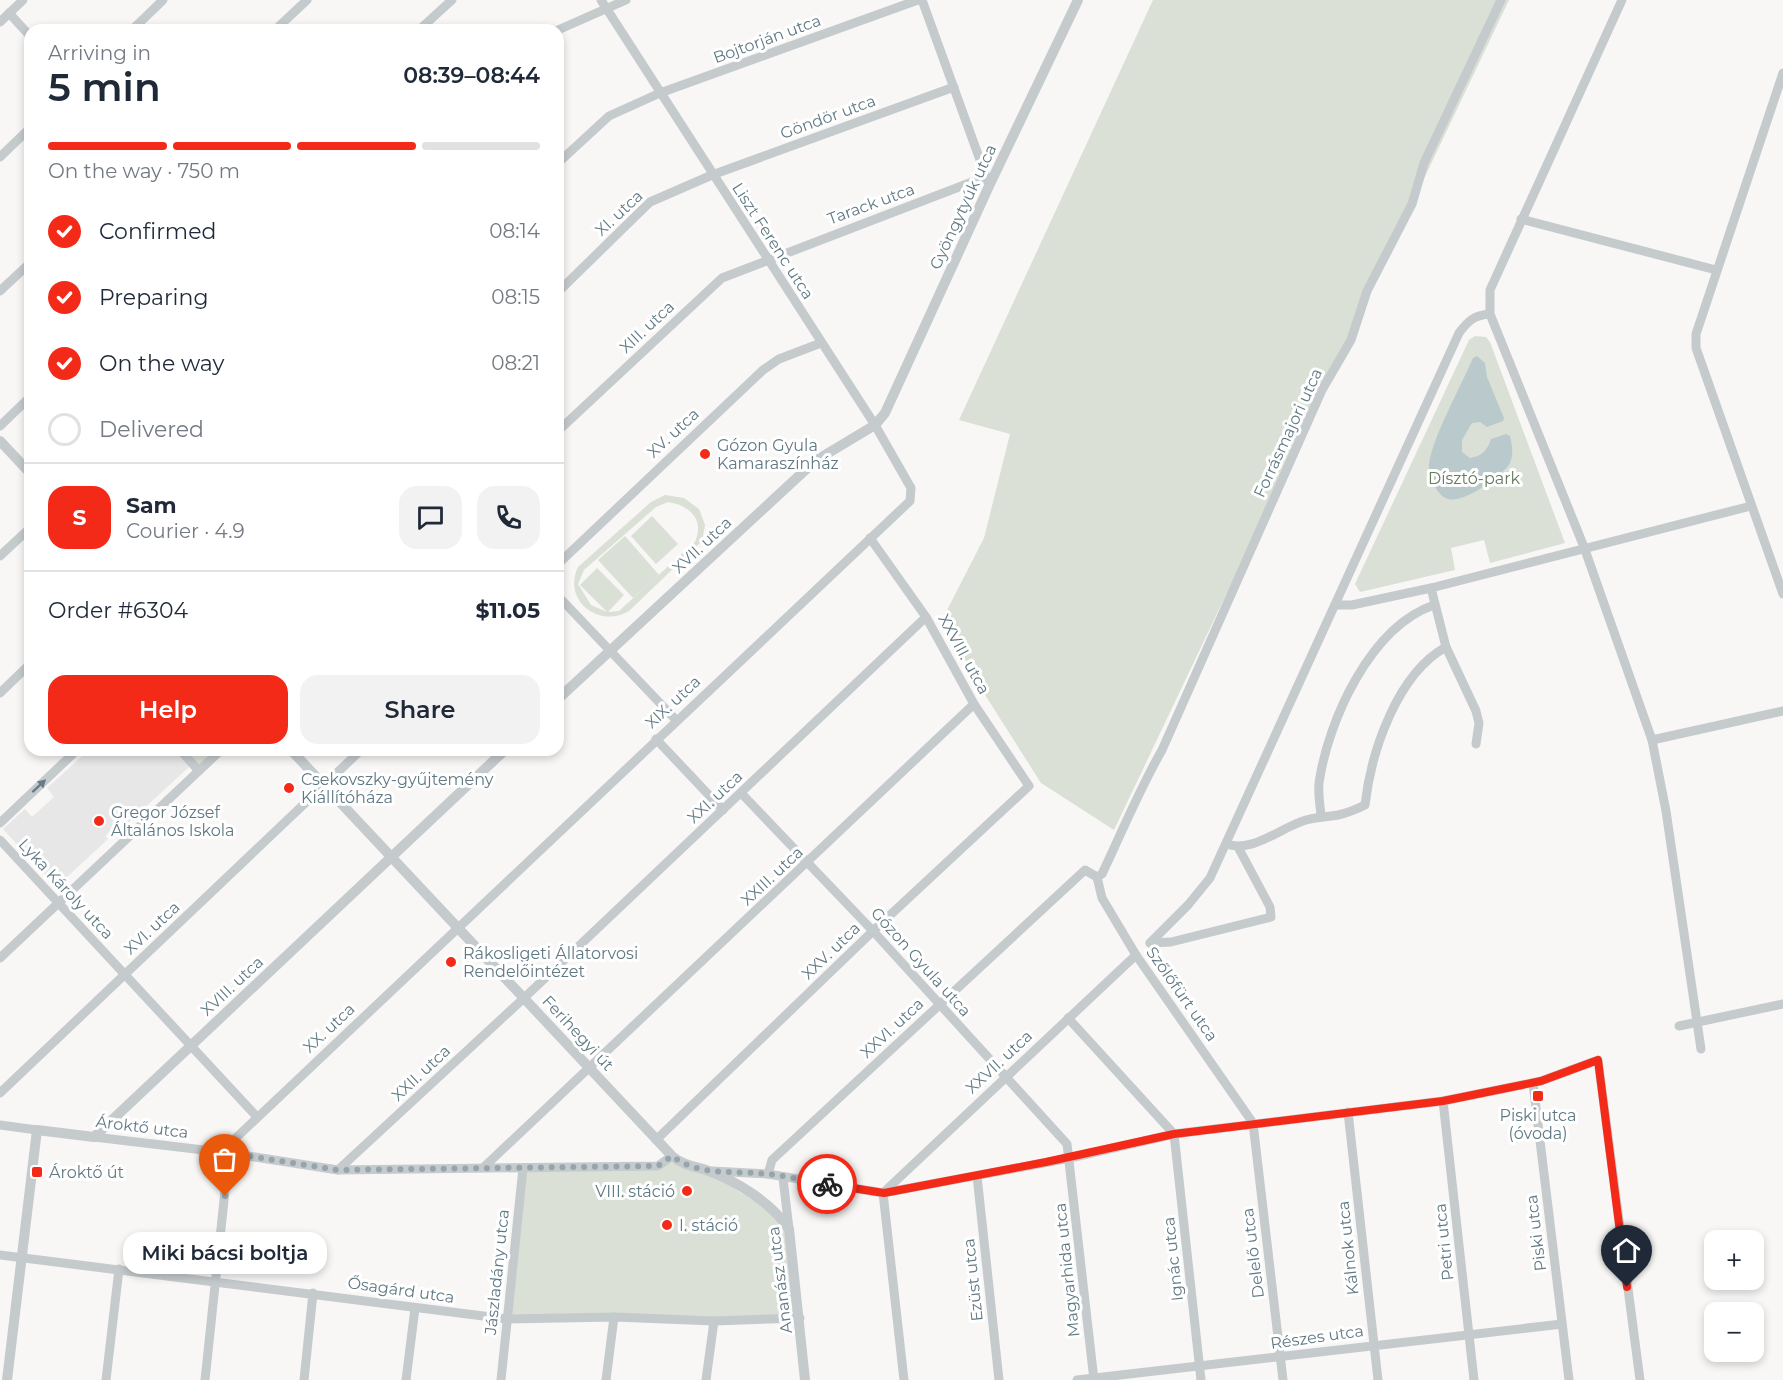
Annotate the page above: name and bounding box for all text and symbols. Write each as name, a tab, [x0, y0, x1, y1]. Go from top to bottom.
street label: Bojtorján utca	[711, 11, 823, 67]
text: Arriving in	[48, 41, 151, 65]
text: 08:39–08:44	[403, 62, 540, 89]
text: 5 min	[48, 63, 161, 111]
street label: Göndör utca	[778, 91, 878, 143]
street label: Gyöngytyúk utca	[926, 141, 1000, 273]
text: On the way · 750 m	[48, 159, 240, 183]
street label: Liszt Ferenc utca	[728, 179, 818, 303]
street label: Tarack utca	[825, 179, 917, 229]
street label: XI. utca	[591, 186, 647, 240]
icon: check	[48, 215, 81, 248]
text: Confirmed	[99, 218, 216, 245]
text: 08:14	[489, 219, 540, 243]
icon: check	[48, 281, 81, 314]
text: Preparing	[99, 284, 208, 311]
text: 08:15	[491, 285, 540, 309]
street label: XIII. utca	[616, 297, 678, 357]
icon: check	[48, 347, 81, 380]
text: On the way	[99, 350, 224, 377]
text: 08:21	[491, 351, 540, 375]
street label: Forrásmajori utca	[1250, 365, 1326, 501]
street label: XV. utca	[643, 404, 703, 462]
text: Delivered	[99, 416, 204, 443]
place label: Gózon Gyula Kamaraszínház	[717, 436, 839, 473]
marker: Gózon Gyula Kamaraszínház	[698, 447, 712, 461]
park label: Dísztó-park	[1428, 469, 1520, 488]
button: chat	[399, 486, 462, 549]
button: phone	[477, 486, 540, 549]
text: Sam	[126, 492, 177, 519]
text: S	[72, 504, 87, 531]
street label: XVII. utca	[669, 513, 735, 577]
text: Courier · 4.9	[126, 519, 245, 543]
text: Order #6304	[48, 597, 188, 624]
text: $11.05	[475, 597, 540, 624]
street label: XXVIII. utca	[934, 611, 994, 697]
street label: XIX. utca	[642, 672, 704, 732]
button: Help	[48, 675, 288, 744]
button: Share	[300, 675, 540, 744]
street label: XXI. utca	[684, 767, 746, 827]
place label: Csekovszky-gyűjtemény Kiállítóháza	[301, 770, 494, 807]
one-way arrow	[31, 780, 45, 794]
marker: Csekovszky-gyűjtemény Kiállítóháza	[282, 781, 296, 795]
place label: Gregor József Általános Iskola	[111, 803, 235, 840]
marker: Gregor József Általános Iskola	[92, 814, 106, 828]
street label: Lyka Károly utca	[15, 835, 117, 943]
street label: XXIII. utca	[737, 843, 807, 909]
street label: XVI. utca	[120, 898, 184, 958]
street label: Gózon Gyula utca	[867, 903, 975, 1021]
street label: XXV. utca	[798, 919, 864, 983]
street label: Szőlőfürt utca	[1142, 943, 1222, 1045]
place label: Rákosligeti Állatorvosi Rendelőintézet	[463, 944, 638, 981]
street label: XVIII. utca	[197, 952, 267, 1020]
marker: Rákosligeti Állatorvosi Rendelőintézet	[444, 955, 458, 969]
street label: Ferihegyi út	[538, 991, 618, 1075]
street label: XXVI. utca	[857, 994, 927, 1062]
street label: XX. utca	[299, 999, 359, 1057]
street label: XXVII. utca	[962, 1026, 1036, 1098]
street label: XXII. utca	[388, 1041, 454, 1105]
marker: Piski utca (óvoda)	[1531, 1089, 1545, 1103]
place label: Piski utca (óvoda)	[1499, 1106, 1577, 1143]
street label: Ároktő utca	[95, 1112, 189, 1142]
pin	[199, 1134, 250, 1196]
icon: bag	[208, 1143, 241, 1176]
courier	[797, 1154, 857, 1214]
place label: Ároktő út	[49, 1163, 124, 1182]
marker: Ároktő út	[30, 1165, 44, 1179]
icon: bike	[811, 1168, 844, 1201]
place label: VIII. stáció	[595, 1182, 675, 1201]
marker: VIII. stáció	[680, 1184, 694, 1198]
street label: Piski utca	[1522, 1194, 1550, 1272]
street label: Kálnok utca	[1334, 1200, 1362, 1296]
street label: Magyarhida utca	[1051, 1202, 1083, 1338]
street label: Petri utca	[1430, 1202, 1458, 1282]
street label: Delelő utca	[1238, 1207, 1268, 1299]
street label: Jászladány utca	[481, 1208, 513, 1337]
place label: I. stáció	[679, 1216, 738, 1235]
street label: Ignác utca	[1159, 1216, 1187, 1302]
marker: I. stáció	[660, 1218, 674, 1232]
street label: Ananász utca	[764, 1225, 796, 1335]
pin	[1601, 1225, 1652, 1287]
map controls	[1704, 1230, 1764, 1362]
button: +	[1704, 1230, 1764, 1290]
callout: Miki bácsi boltja	[123, 1232, 327, 1274]
icon: home	[1610, 1234, 1643, 1267]
street label: Ezüst utca	[959, 1238, 987, 1322]
text: Miki bácsi boltja	[142, 1241, 308, 1265]
street label: Ősagárd utca	[346, 1272, 456, 1307]
button: −	[1704, 1302, 1764, 1362]
street label: Részes utca	[1269, 1321, 1365, 1353]

